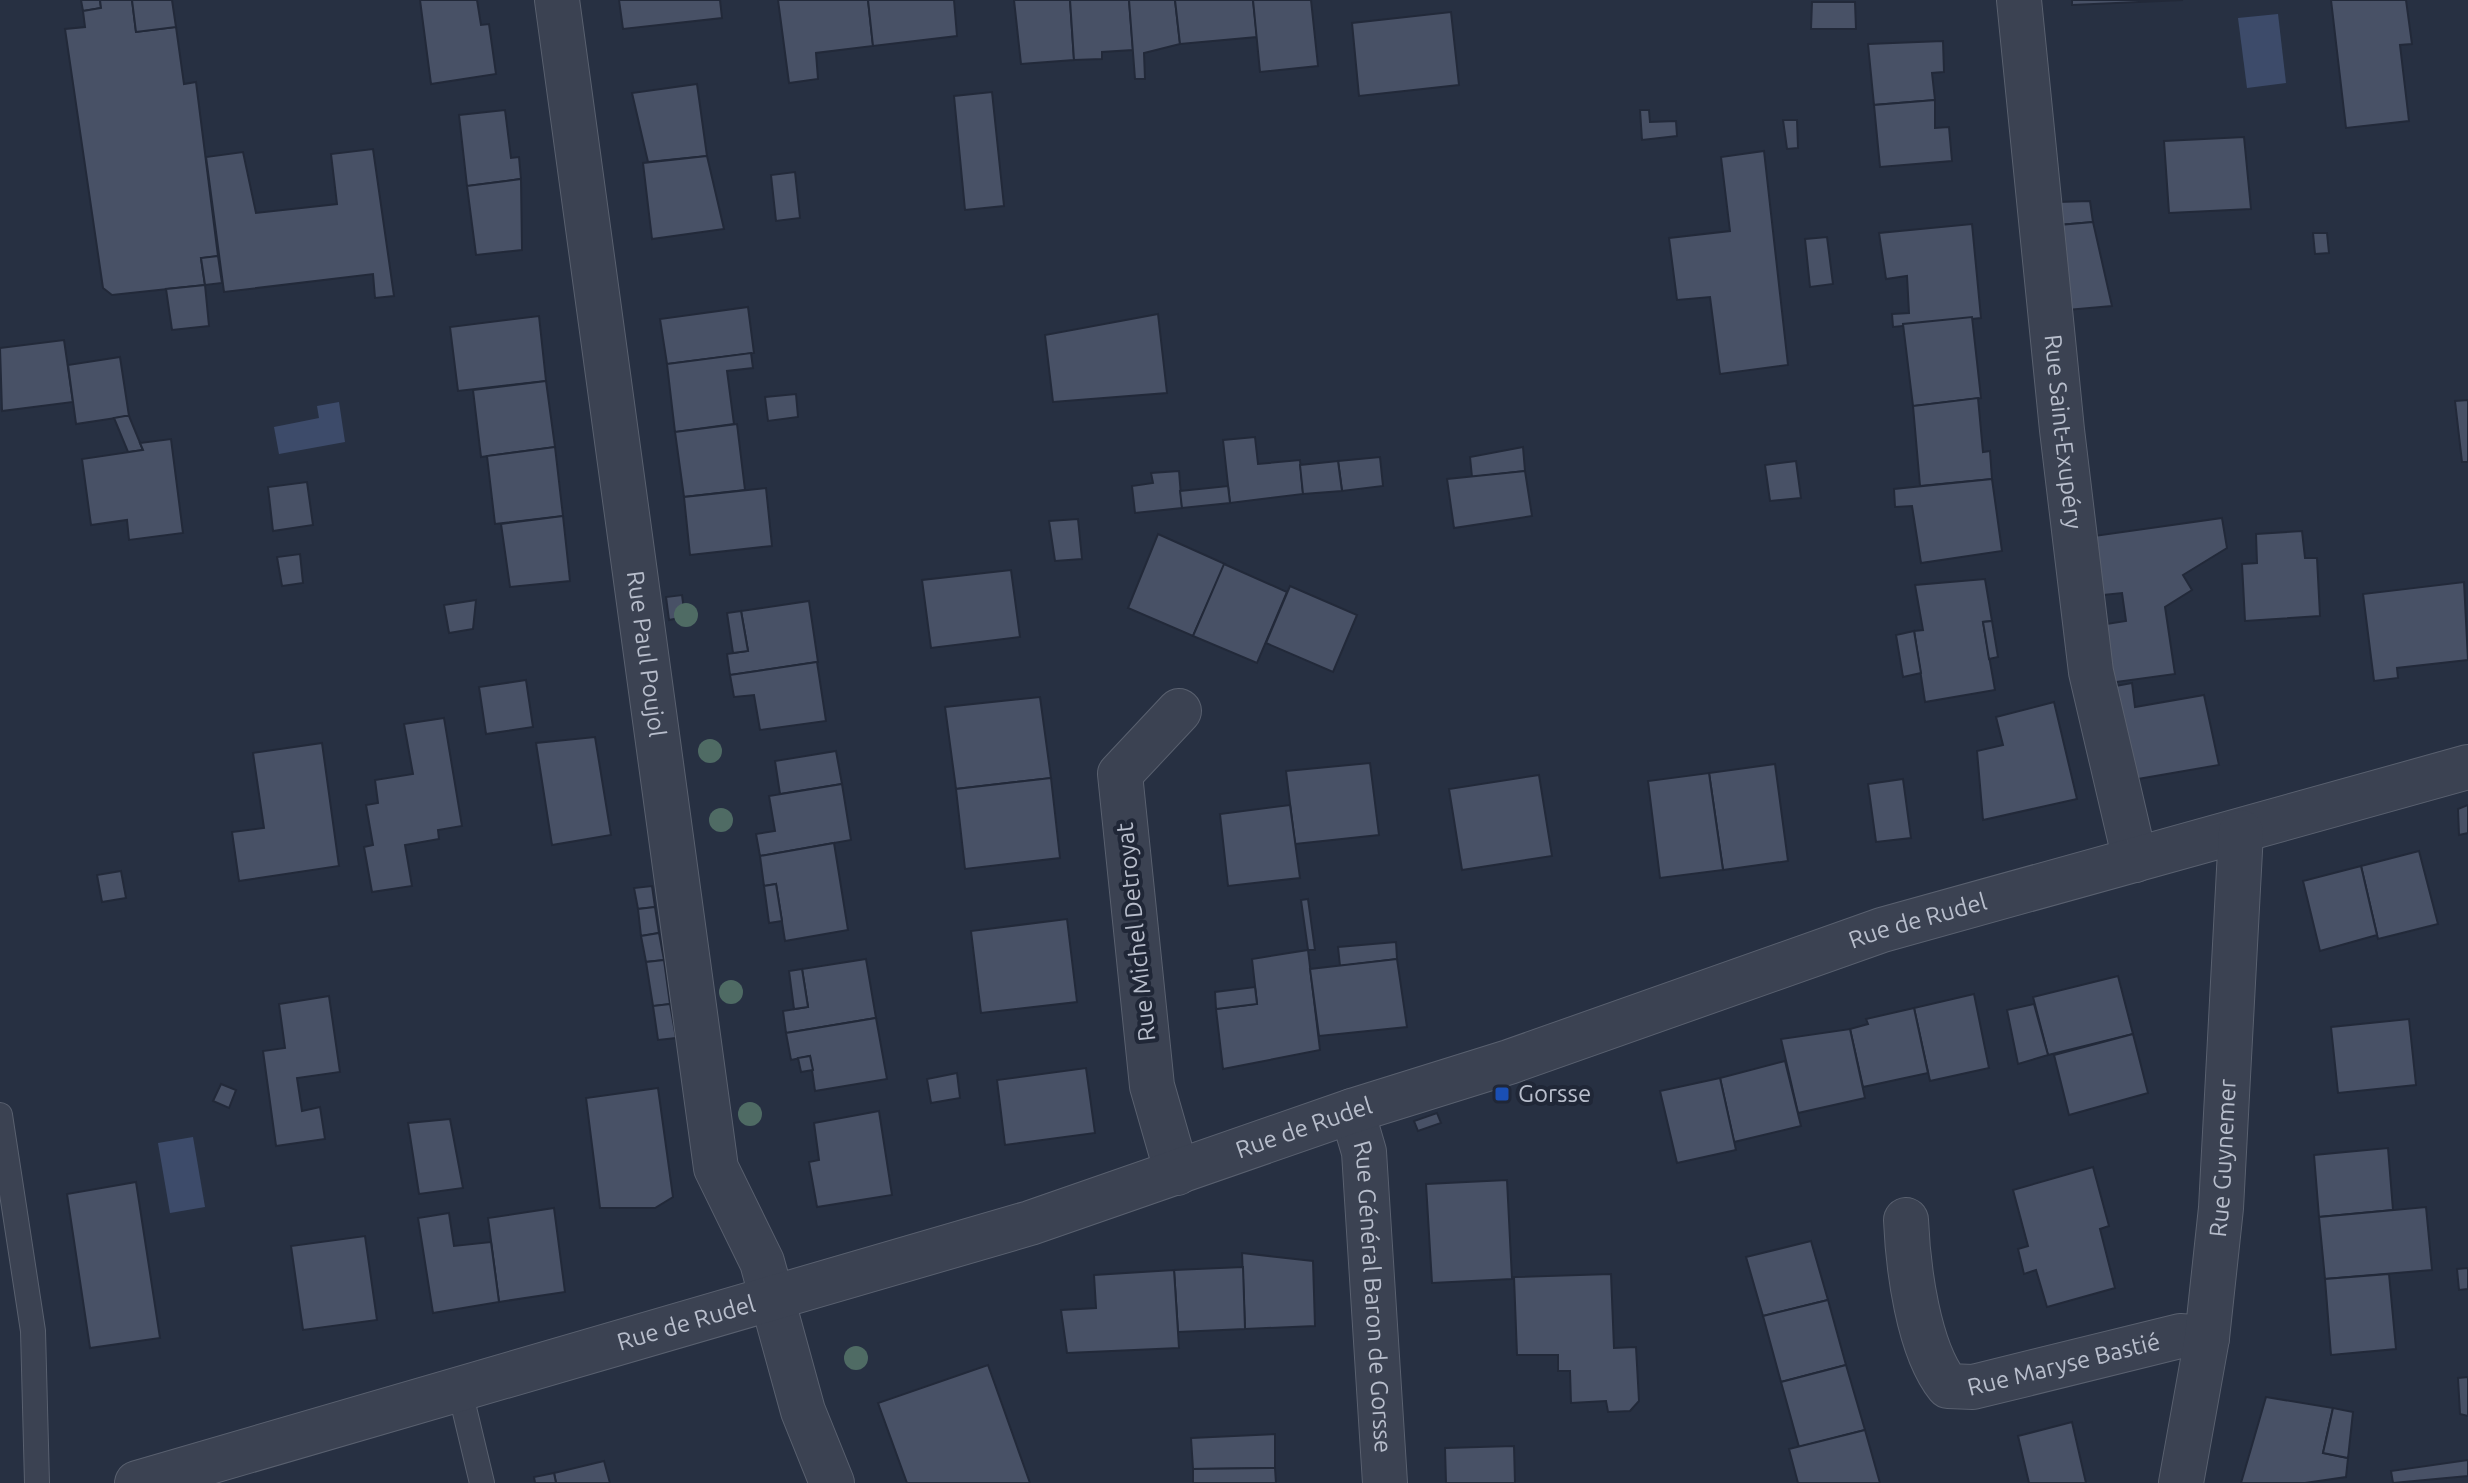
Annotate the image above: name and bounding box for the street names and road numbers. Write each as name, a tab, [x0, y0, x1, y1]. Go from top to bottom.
street label: Rue Saint-Exupéry	[2040, 333, 2088, 531]
street label: Rue Paul Poujol	[622, 569, 671, 739]
street label: Rue Michel Detroyat	[1111, 821, 1160, 1043]
street label: Rue de Rudel	[1845, 888, 1990, 954]
street label: Rue Guynemer	[2204, 1078, 2241, 1239]
street label: Rue de Rudel	[1232, 1092, 1375, 1163]
street label: Rue Général Baron de Gorsse	[1348, 1137, 1397, 1454]
street label: Rue de Rudel	[614, 1290, 758, 1355]
street label: Rue Maryse Bastié	[1965, 1327, 2163, 1401]

